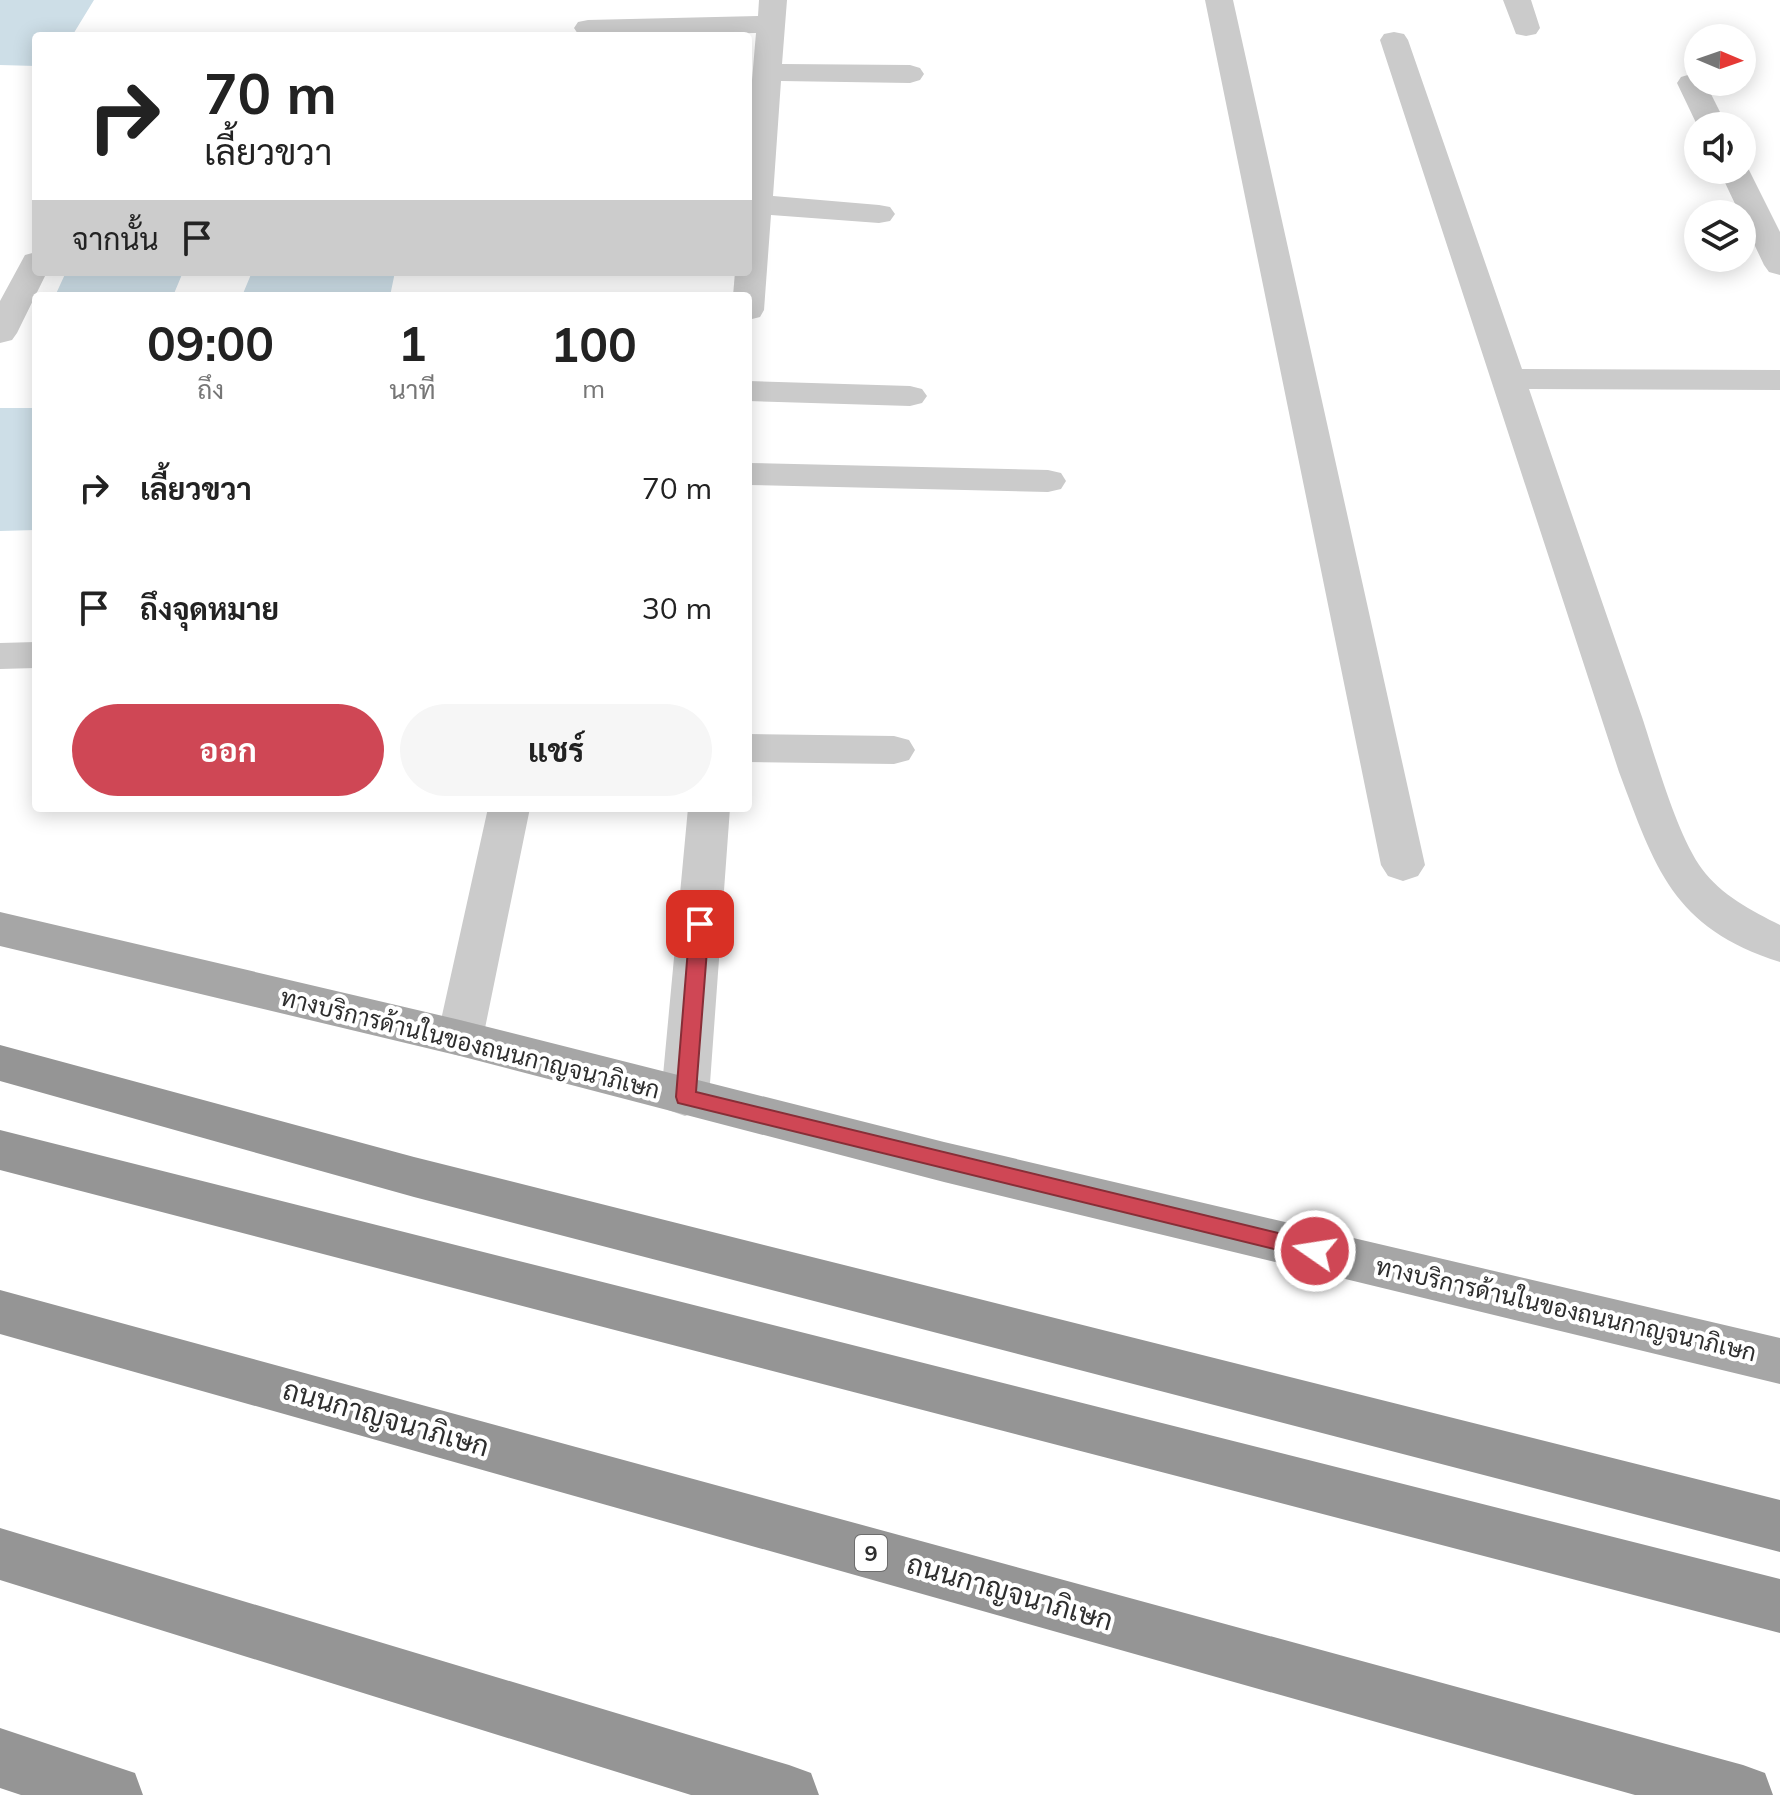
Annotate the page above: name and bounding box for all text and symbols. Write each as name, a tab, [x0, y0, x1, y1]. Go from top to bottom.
north arrow	[1684, 24, 1756, 96]
map controls	[1684, 24, 1756, 272]
text: 70 m	[204, 58, 337, 128]
icon: right	[72, 64, 176, 168]
button: sound	[1684, 112, 1756, 184]
text: เลี้ยวขวา	[204, 129, 332, 174]
button: layers	[1684, 200, 1756, 272]
icon: arrive	[175, 216, 219, 260]
text: จากนั้น	[72, 220, 159, 258]
text: 09:00	[147, 313, 274, 373]
text: 1	[398, 313, 427, 373]
text: 100	[551, 314, 637, 374]
text: m	[582, 372, 605, 405]
text: ถึง	[197, 373, 224, 406]
text: นาที	[389, 373, 435, 406]
icon: right	[72, 466, 116, 510]
text: 70 m	[642, 469, 712, 507]
text: เลี้ยวขวา	[140, 470, 252, 508]
icon: arrive	[72, 586, 116, 630]
text: 30 m	[642, 589, 712, 627]
text: ถึงจุดหมาย	[140, 590, 279, 628]
button: ออก	[72, 704, 384, 796]
button: แชร์	[400, 704, 712, 796]
pin	[666, 890, 734, 958]
icon: arrive	[678, 902, 722, 946]
street label: ทางบริการด้านในของถนนกาญจนาภิเษก	[278, 981, 663, 1105]
position arrow	[1273, 1209, 1357, 1293]
street label: ทางบริการด้านในของถนนกาญจนาภิเษก	[1373, 1251, 1759, 1367]
street label: ถนนกาญจนาภิเษก	[279, 1371, 493, 1465]
road number: 9	[855, 1535, 887, 1571]
street label: ถนนกาญจนาภิเษก	[903, 1545, 1117, 1639]

